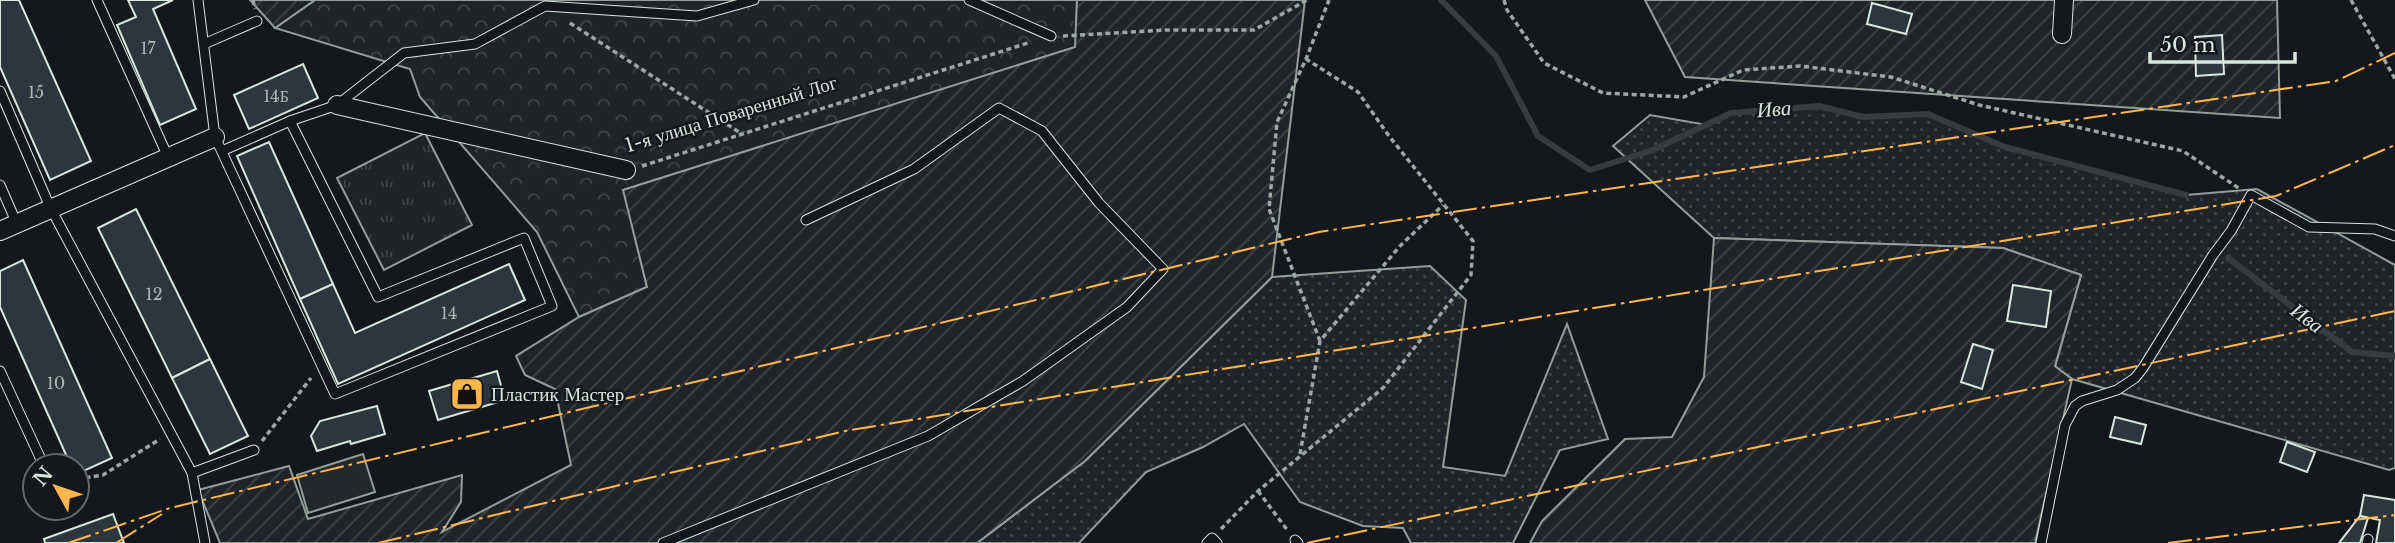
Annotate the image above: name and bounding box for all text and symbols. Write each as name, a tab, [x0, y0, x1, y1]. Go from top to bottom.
scale bar	[2150, 21, 2295, 65]
text: 50 m	[2160, 32, 2216, 58]
house number: 17	[140, 38, 157, 58]
street label: 1-я улица Поваренный Лог	[622, 71, 840, 157]
house number: 15	[28, 82, 44, 102]
house number: 14Б	[263, 86, 289, 106]
water label: Ива	[1755, 95, 1792, 123]
house number: 12	[146, 284, 163, 304]
water label: Ива	[2285, 297, 2329, 339]
house number: 14	[441, 303, 457, 323]
house number: 10	[47, 373, 65, 393]
shop icon: Пластик Мастер	[448, 375, 486, 413]
place label: Пластик Мастер	[491, 383, 624, 406]
north arrow	[21, 452, 91, 522]
text: N	[29, 462, 58, 491]

